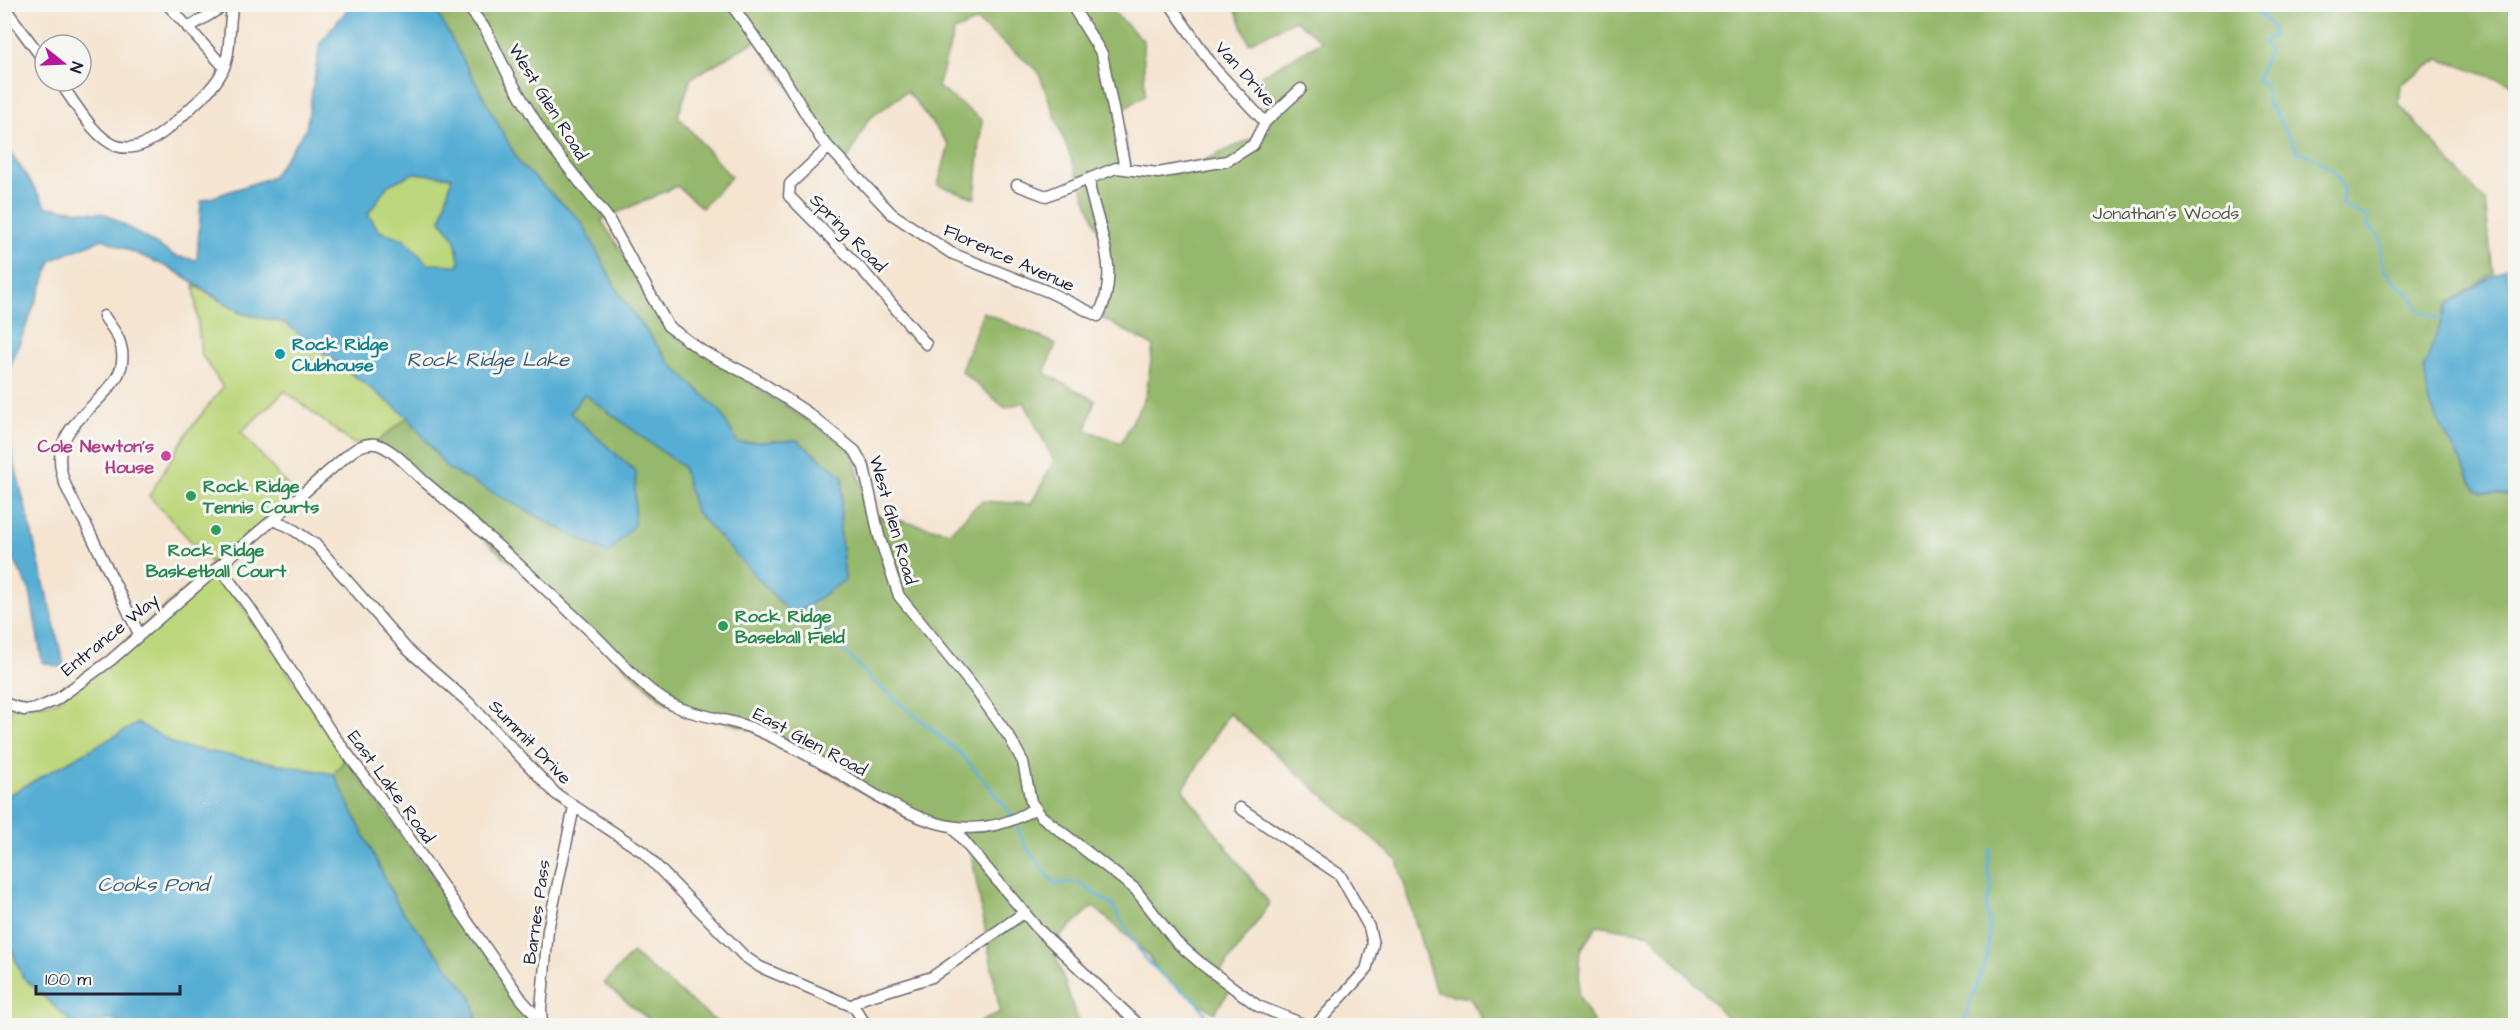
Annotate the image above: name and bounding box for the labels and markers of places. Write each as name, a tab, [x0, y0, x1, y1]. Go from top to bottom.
place label: Rock Ridge Clubhouse	[292, 332, 389, 378]
marker: Rock Ridge Clubhouse	[273, 347, 287, 361]
place label: Cole Newton’s House	[37, 434, 154, 480]
marker: Cole Newton’s House	[159, 449, 173, 463]
place label: Rock Ridge Tennis Courts	[202, 474, 319, 520]
marker: Rock Ridge Tennis Courts	[184, 489, 198, 503]
marker: Rock Ridge Basketball Court	[209, 523, 223, 537]
place label: Rock Ridge Basketball Court	[146, 538, 287, 584]
place label: Rock Ridge Baseball Field	[735, 604, 846, 650]
marker: Rock Ridge Baseball Field	[716, 619, 730, 633]

